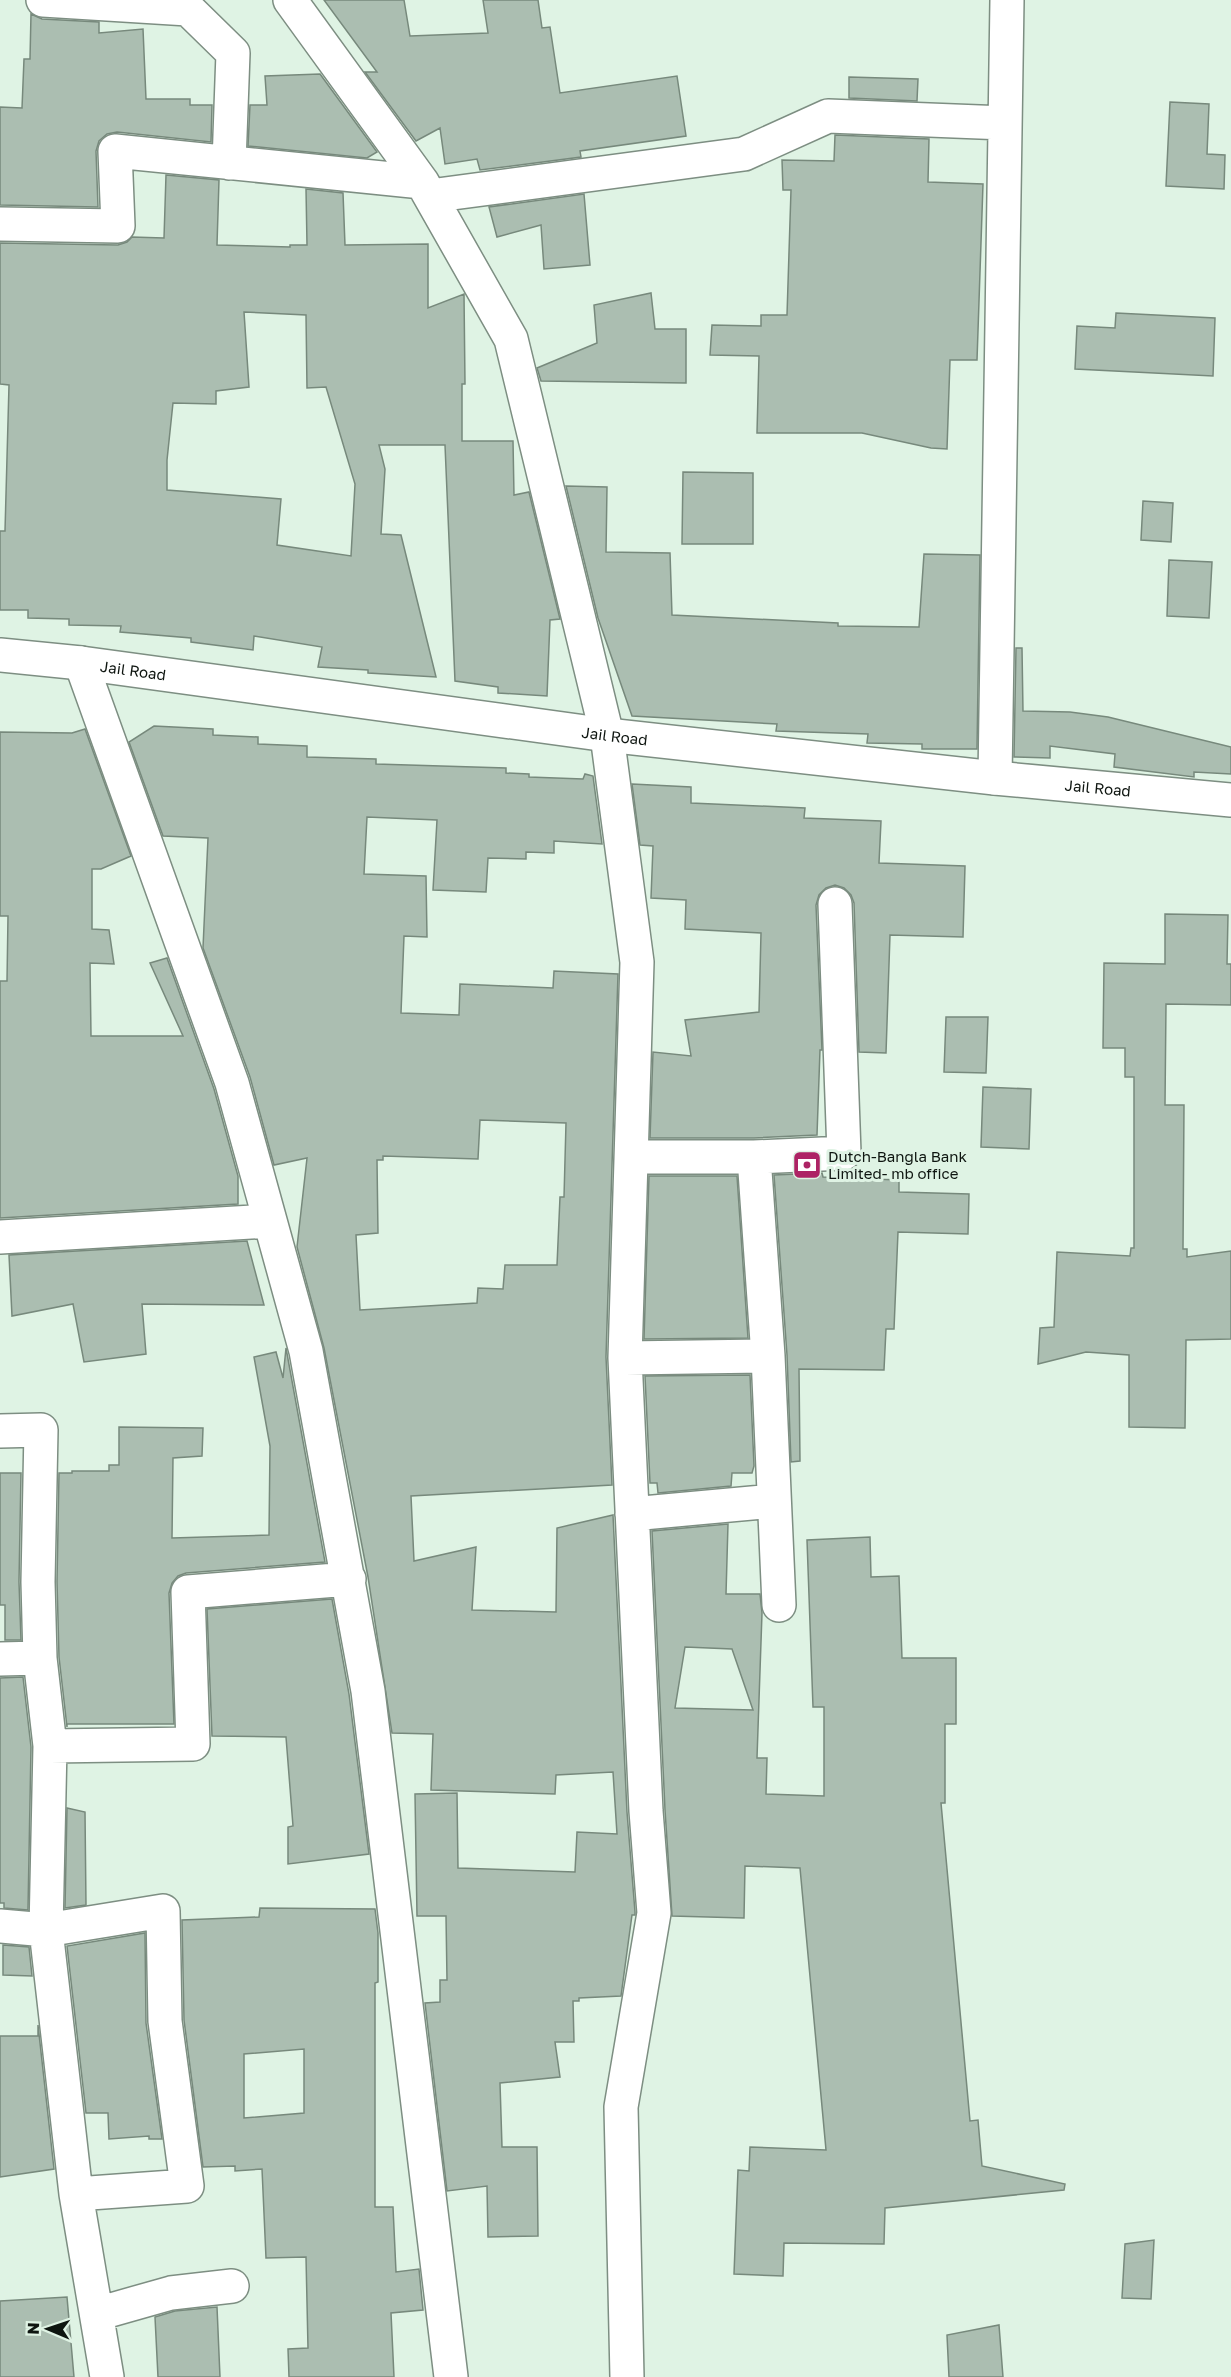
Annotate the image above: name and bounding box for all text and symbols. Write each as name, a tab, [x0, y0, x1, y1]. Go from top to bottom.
street label: Jail Road	[99, 657, 167, 684]
street label: Jail Road	[581, 723, 649, 748]
street label: Jail Road	[1064, 776, 1132, 800]
place label: Dutch-Bangla Bank Limited- mb office	[828, 1147, 967, 1182]
bank icon: Dutch-Bangla Bank Limited- mb office	[791, 1149, 823, 1181]
north arrow	[18, 2299, 78, 2359]
text: N	[23, 2322, 43, 2335]

